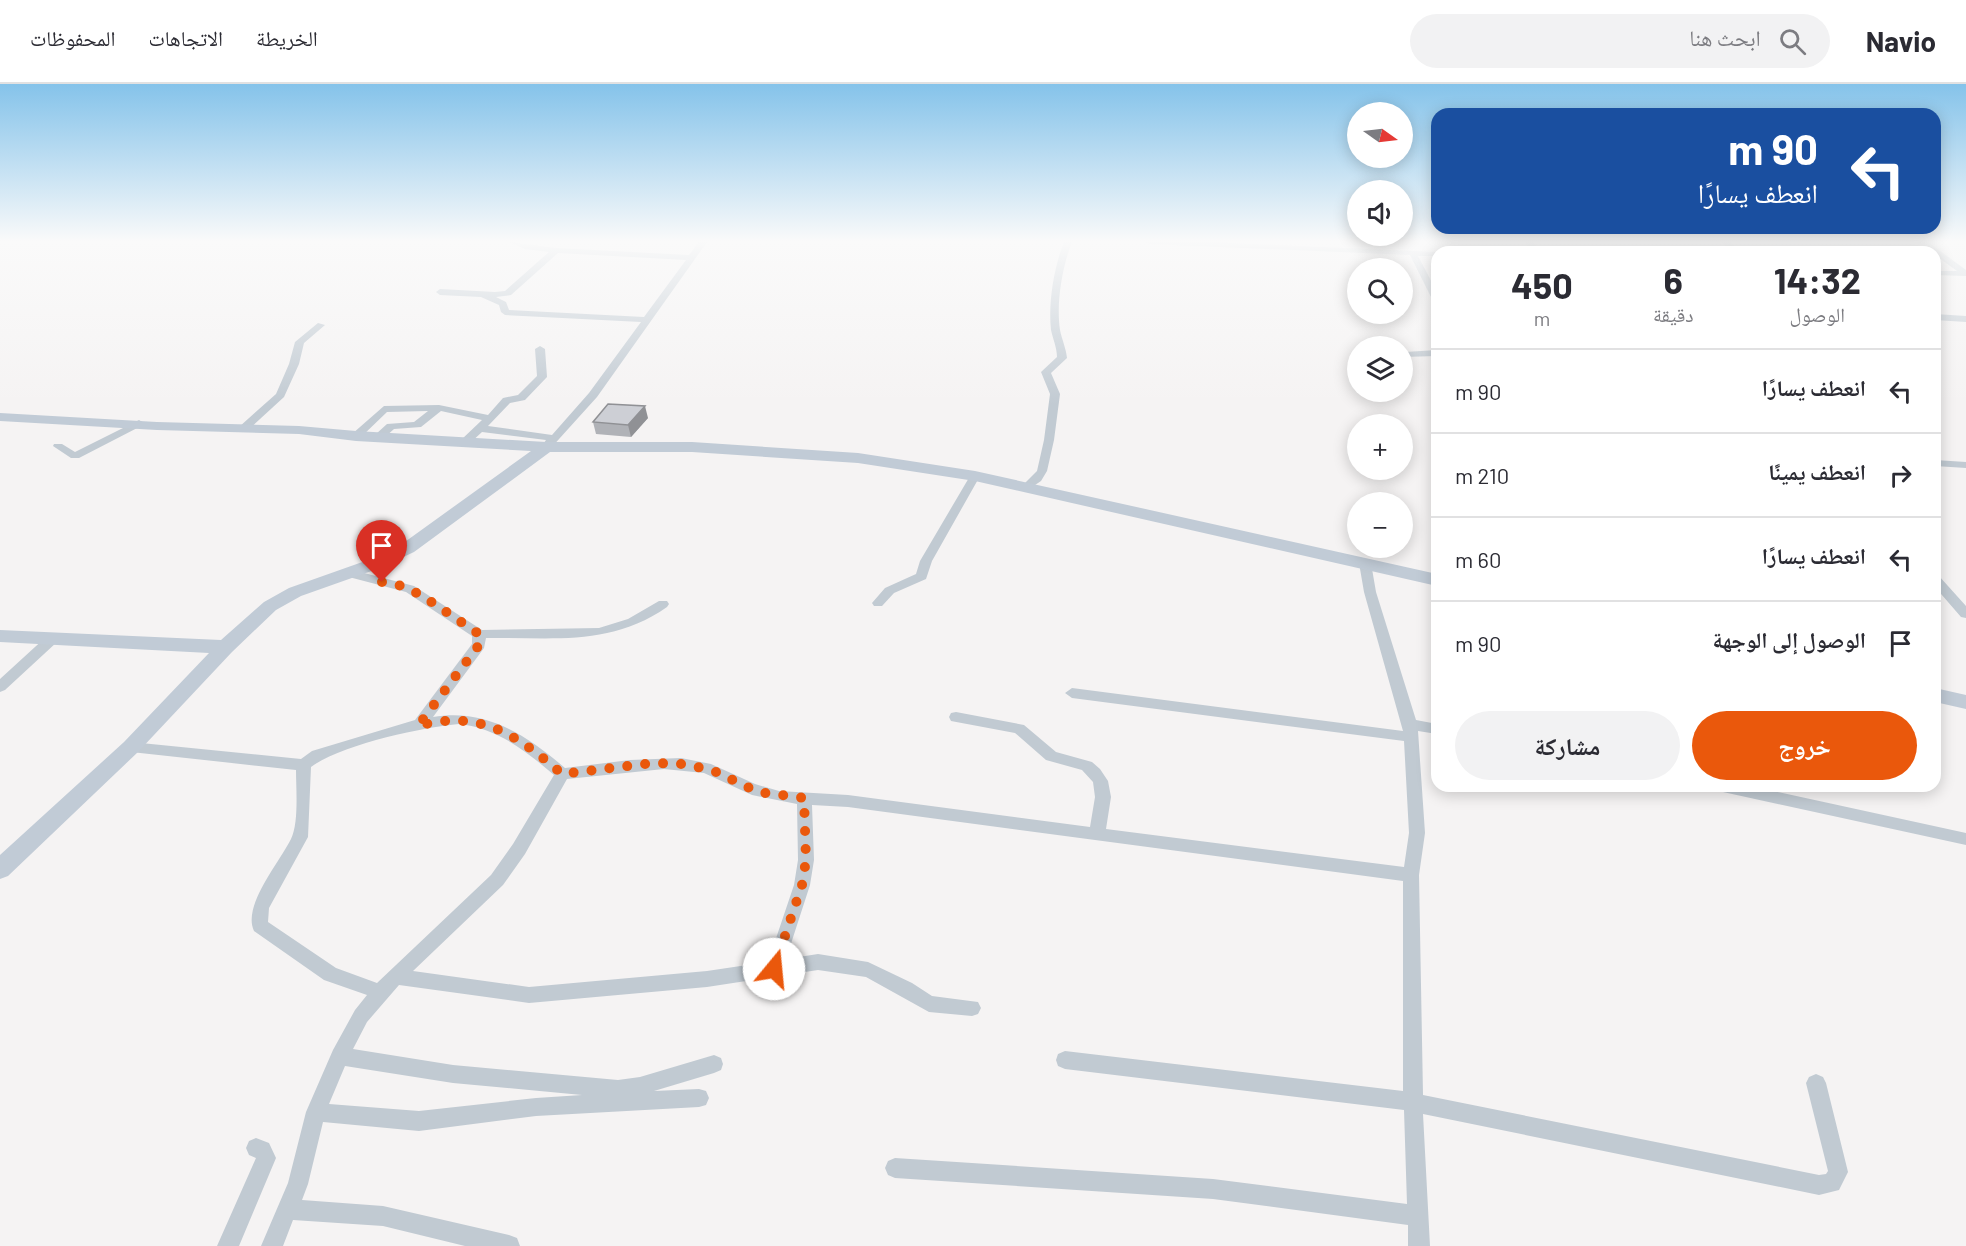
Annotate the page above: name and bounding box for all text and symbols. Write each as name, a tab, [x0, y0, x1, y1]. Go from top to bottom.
search box	[1410, 14, 1830, 68]
text: ابحث هنا	[1689, 24, 1761, 50]
text: Navio	[1866, 24, 1936, 58]
text: المحفوظات	[30, 25, 115, 50]
text: الاتجاهات	[148, 25, 223, 50]
text: الخريطة	[256, 25, 318, 50]
icon: search	[1776, 25, 1809, 58]
north arrow	[1347, 102, 1413, 168]
map controls	[1347, 102, 1413, 558]
text: 90 m	[1728, 123, 1818, 173]
icon: left	[1839, 132, 1917, 210]
text: انعطف يسارًا	[1698, 176, 1818, 208]
button: sound	[1347, 180, 1413, 246]
button: search	[1347, 258, 1413, 324]
text: 6	[1664, 258, 1683, 301]
text: 14:32	[1774, 258, 1861, 301]
text: 450	[1511, 263, 1573, 306]
text: دقيقة	[1653, 302, 1694, 326]
text: الوصول	[1790, 302, 1845, 326]
text: m	[1534, 306, 1550, 330]
button: layers	[1347, 336, 1413, 402]
text: انعطف يسارًا	[1762, 374, 1866, 400]
icon: left	[1884, 375, 1917, 408]
text: 90 m	[1455, 378, 1502, 404]
button: +	[1347, 414, 1413, 480]
text: انعطف يمينًا	[1768, 458, 1866, 484]
icon: right	[1884, 459, 1917, 492]
text: 210 m	[1455, 462, 1509, 488]
button: −	[1347, 492, 1413, 558]
pin	[356, 520, 407, 582]
icon: arrive	[365, 529, 398, 562]
text: انعطف يسارًا	[1762, 542, 1866, 568]
icon: left	[1884, 543, 1917, 576]
text: 60 m	[1455, 546, 1501, 572]
text: الوصول إلى الوجهة	[1713, 626, 1866, 652]
icon: arrive	[1884, 627, 1917, 660]
text: 90 m	[1455, 630, 1502, 656]
button: مشاركة	[1455, 711, 1680, 780]
button: خروج	[1692, 711, 1917, 780]
position arrow	[742, 937, 806, 1001]

